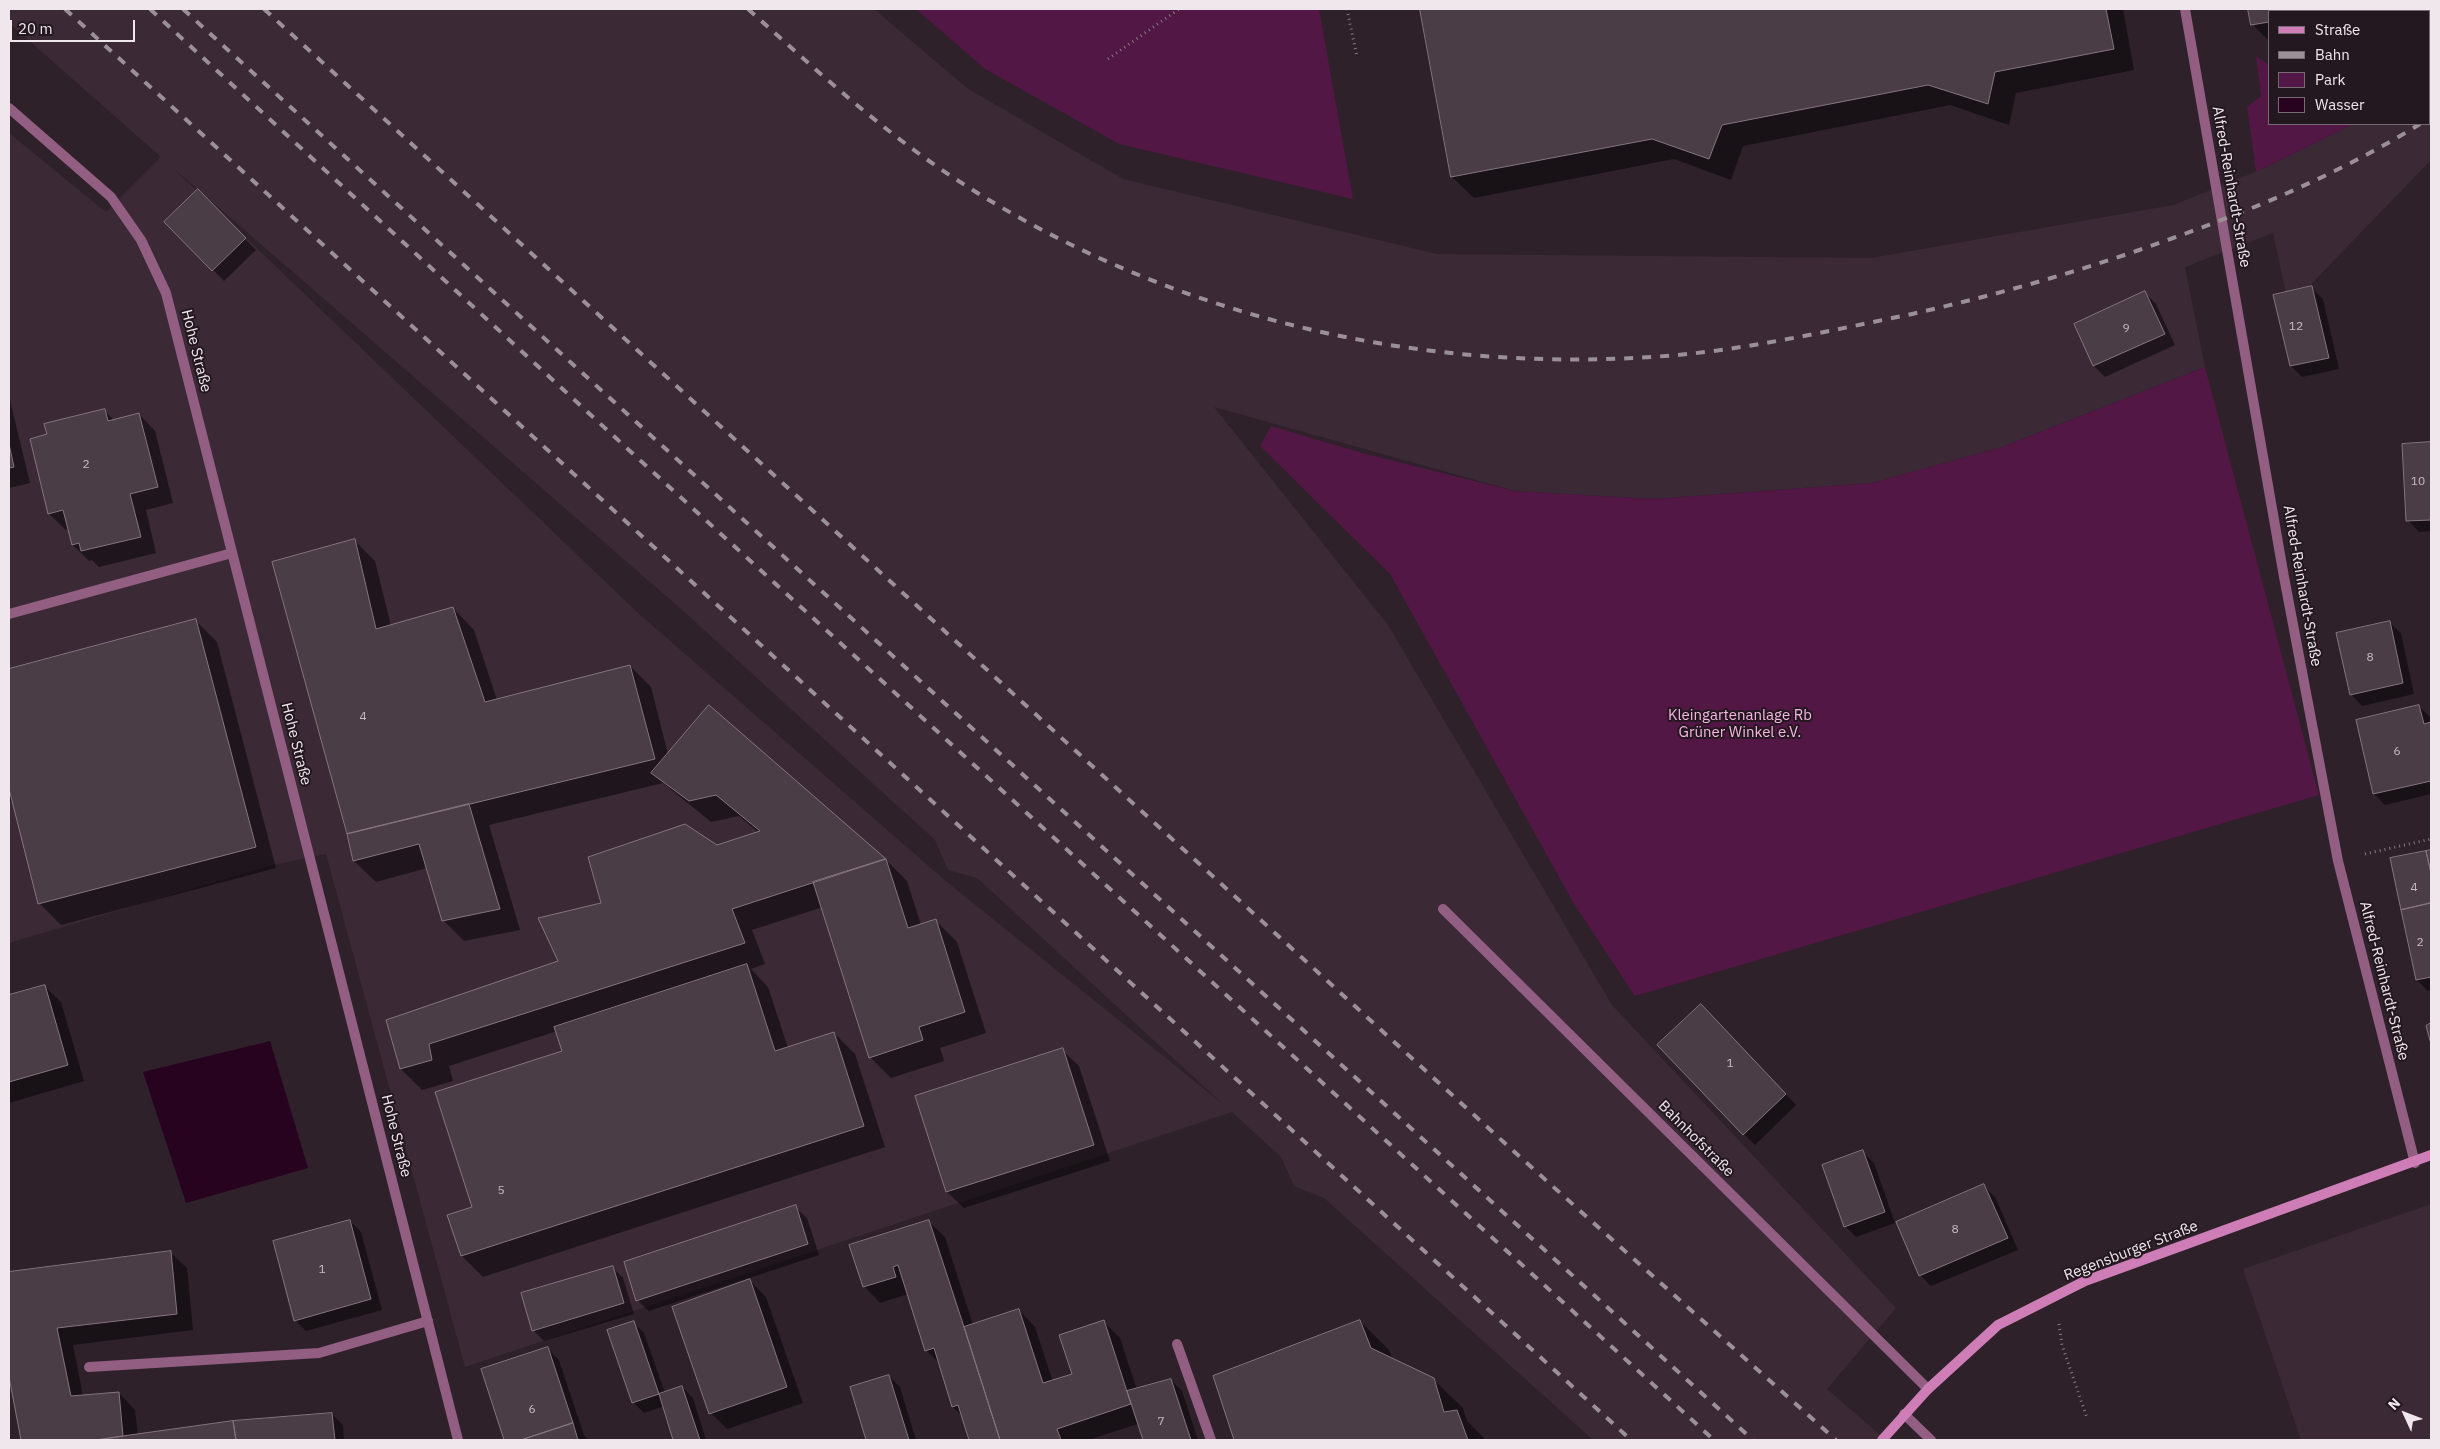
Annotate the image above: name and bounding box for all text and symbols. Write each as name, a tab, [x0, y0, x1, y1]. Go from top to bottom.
scale bar	[12, 10, 138, 42]
legend	[2268, 10, 2430, 125]
text: 20 m	[18, 19, 53, 38]
text: Straße	[2315, 20, 2360, 39]
text: Bahn	[2315, 45, 2350, 64]
text: Park	[2315, 70, 2345, 89]
text: Wasser	[2315, 95, 2365, 114]
street label: Alfred-Reinhardt-Straße	[2208, 105, 2254, 269]
street label: Hohe Straße	[177, 308, 215, 394]
house number: 12	[2289, 320, 2303, 334]
house number: 9	[2122, 322, 2130, 336]
house number: 2	[82, 458, 90, 472]
house number: 10	[2411, 475, 2425, 489]
street label: Alfred-Reinhardt-Straße	[2279, 504, 2325, 668]
house number: 8	[2366, 651, 2374, 665]
street label: Hohe Straße	[277, 701, 315, 787]
park label: Kleingartenanlage Rb Grüner Winkel e.V.	[1668, 707, 1812, 742]
house number: 4	[359, 710, 367, 724]
house number: 6	[2393, 745, 2401, 759]
house number: 4	[2410, 881, 2418, 895]
street label: Alfred-Reinhardt-Straße	[2356, 900, 2412, 1062]
house number: 2	[2416, 936, 2424, 950]
house number: 1	[1726, 1057, 1734, 1071]
street label: Hohe Straße	[377, 1093, 415, 1179]
street label: Bahnhofstraße	[1654, 1097, 1738, 1181]
house number: 5	[497, 1184, 505, 1198]
street label: Regensburger Straße	[2061, 1217, 2201, 1285]
house number: 8	[1951, 1223, 1959, 1237]
house number: 1	[318, 1263, 326, 1277]
north arrow	[2380, 1389, 2430, 1439]
text: N	[2384, 1394, 2404, 1414]
house number: 6	[528, 1403, 536, 1417]
house number: 7	[1157, 1415, 1165, 1429]

